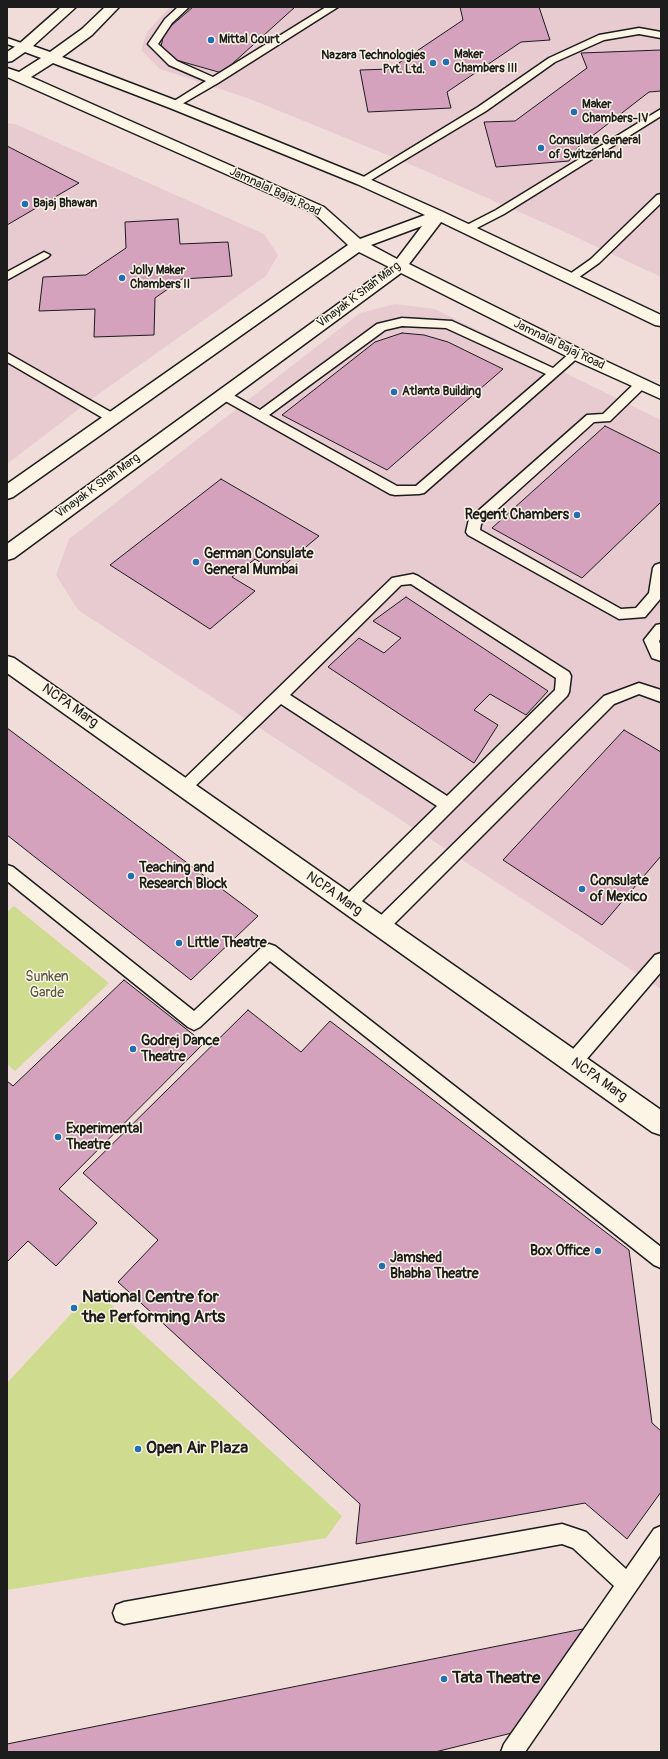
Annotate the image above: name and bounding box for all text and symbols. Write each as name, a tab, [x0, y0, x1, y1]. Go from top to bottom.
place label: Mittal Court	[219, 33, 279, 47]
marker: Mittal Court	[206, 35, 216, 45]
place label: Maker Chambers III	[454, 48, 517, 76]
place label: Nazara Technologies Pvt. Ltd.	[321, 49, 425, 77]
marker: Maker Chambers III	[441, 57, 451, 67]
marker: Nazara Technologies Pvt. Ltd.	[428, 58, 438, 68]
place label: Maker Chambers-IV	[582, 98, 648, 126]
marker: Maker Chambers-IV	[569, 107, 579, 117]
place label: Consulate General of Switzerland	[549, 134, 641, 162]
marker: Consulate General of Switzerland	[536, 143, 546, 153]
street label: Jamnalal Bajaj Road	[227, 165, 323, 219]
place label: Bajaj Bhawan	[33, 197, 97, 211]
marker: Bajaj Bhawan	[20, 199, 30, 209]
street label: Vinayak K Shah Marg	[314, 259, 404, 331]
place label: Jolly Maker Chambers II	[130, 264, 190, 292]
marker: Jolly Maker Chambers II	[117, 273, 127, 283]
street label: Jamnalal Bajaj Road	[511, 317, 607, 373]
place label: Atlanta Building	[402, 385, 481, 399]
marker: Atlanta Building	[389, 387, 399, 397]
street label: Vinayak K Shah Marg	[53, 451, 143, 521]
place label: Regent Chambers	[465, 507, 569, 523]
marker: Regent Chambers	[572, 510, 582, 520]
place label: German Consulate General Mumbai	[204, 546, 313, 578]
marker: German Consulate General Mumbai	[191, 557, 201, 567]
street label: NCPA Marg	[39, 680, 101, 732]
place label: Teaching and Research Block	[139, 860, 227, 892]
street label: NCPA Marg	[303, 868, 365, 920]
marker: Teaching and Research Block	[126, 871, 136, 881]
place label: Consulate of Mexico	[590, 873, 649, 906]
marker: Consulate of Mexico	[577, 884, 587, 894]
place label: Little Theatre	[187, 935, 267, 951]
marker: Little Theatre	[174, 938, 184, 948]
park label: Sunken Garde	[25, 969, 69, 1002]
place label: Godrej Dance Theatre	[141, 1033, 219, 1066]
marker: Godrej Dance Theatre	[128, 1044, 138, 1054]
street label: NCPA Marg	[568, 1054, 630, 1106]
place label: Experimental Theatre	[66, 1121, 143, 1154]
marker: Experimental Theatre	[53, 1132, 63, 1142]
place label: Box Office	[530, 1243, 590, 1259]
marker: Box Office	[593, 1246, 603, 1256]
place label: Jamshed Bhabha Theatre	[390, 1250, 479, 1282]
marker: Jamshed Bhabha Theatre	[377, 1261, 387, 1271]
place label: National Centre for the Performing Arts	[82, 1288, 225, 1328]
marker: National Centre for the Performing Arts	[69, 1303, 79, 1313]
place label: Open Air Plaza	[146, 1439, 248, 1459]
marker: Open Air Plaza	[133, 1444, 143, 1454]
place label: Tata Theatre	[452, 1669, 540, 1689]
marker: Tata Theatre	[439, 1674, 449, 1684]

